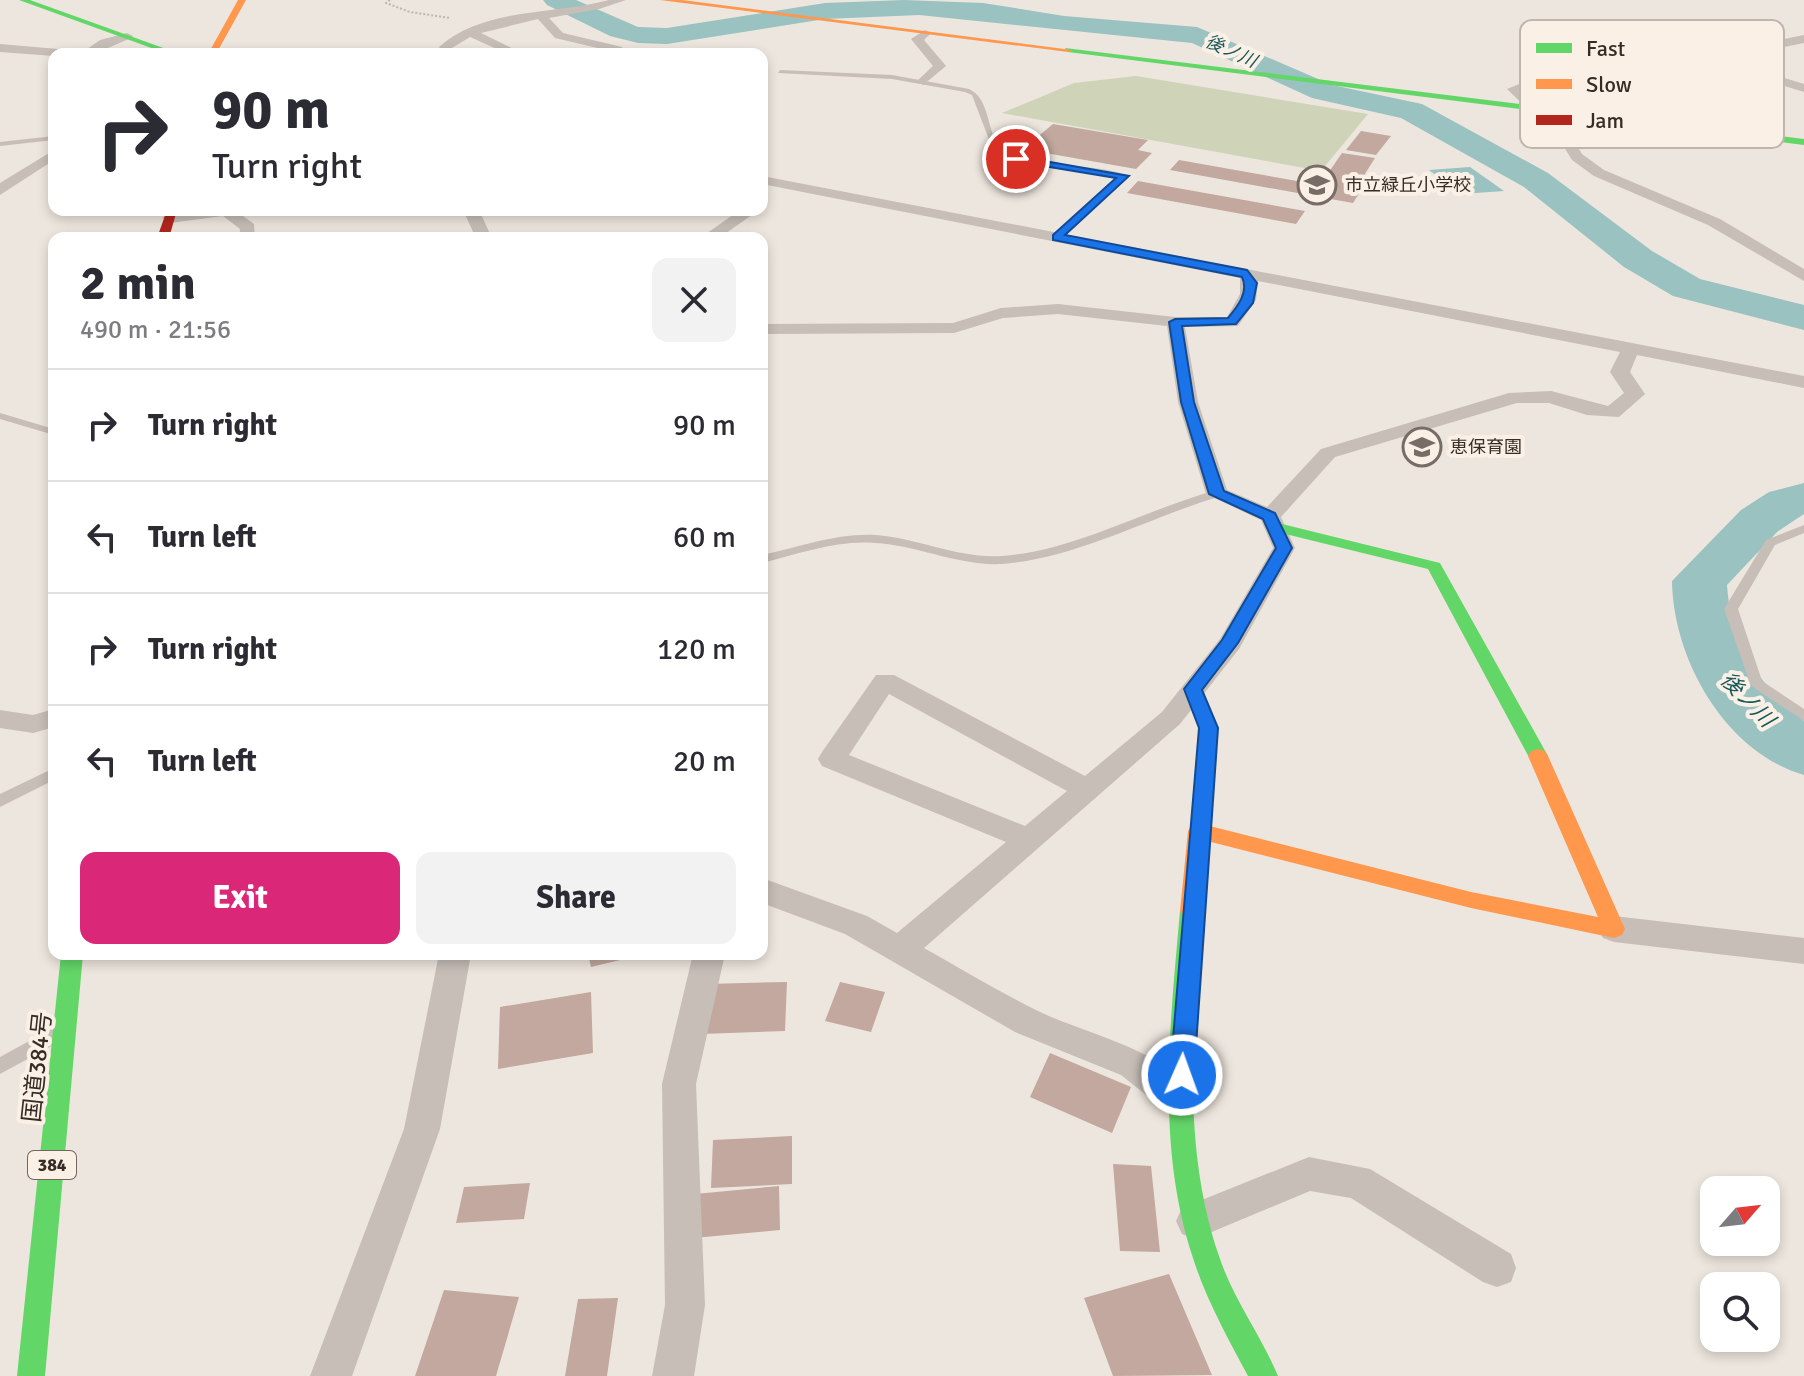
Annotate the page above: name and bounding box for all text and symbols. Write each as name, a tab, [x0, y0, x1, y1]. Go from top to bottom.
legend	[1520, 20, 1784, 148]
water label: 後ノ川	[1202, 30, 1262, 73]
text: Fast	[1586, 35, 1626, 62]
text: Slow	[1586, 71, 1632, 98]
text: 90 m	[212, 75, 330, 144]
icon: right	[80, 80, 184, 184]
text: Jam	[1586, 107, 1624, 134]
pin	[982, 125, 1050, 193]
icon: arrive	[994, 137, 1038, 181]
text: Turn right	[212, 144, 362, 189]
school or university icon: 市立緑丘小学校	[1296, 164, 1338, 206]
place label: 市立緑丘小学校	[1345, 174, 1471, 196]
text: 2 min	[80, 254, 196, 313]
button: close	[652, 258, 736, 342]
text: 490 m · 21:56	[80, 314, 231, 346]
icon: right	[80, 403, 124, 447]
text: Turn right	[148, 407, 277, 444]
text: 90 m	[673, 407, 736, 444]
school or university icon: 恵保育園	[1401, 426, 1443, 468]
place label: 恵保育園	[1450, 436, 1522, 458]
icon: left	[80, 515, 124, 559]
text: Turn left	[148, 519, 257, 556]
text: 60 m	[673, 519, 736, 556]
icon: right	[80, 627, 124, 671]
text: Turn right	[148, 631, 277, 668]
text: 120 m	[657, 631, 736, 668]
water label: 後ノ川	[1715, 666, 1782, 734]
icon: left	[80, 739, 124, 783]
text: Turn left	[148, 743, 257, 780]
text: 20 m	[673, 743, 736, 780]
button: Exit	[80, 852, 400, 944]
button: Share	[416, 852, 736, 944]
street label: 国道384号	[16, 1010, 58, 1124]
position arrow	[1140, 1033, 1224, 1117]
road number: 384	[28, 1151, 76, 1179]
north arrow	[1700, 1176, 1780, 1256]
map controls	[1700, 1176, 1780, 1352]
button: search	[1700, 1272, 1780, 1352]

